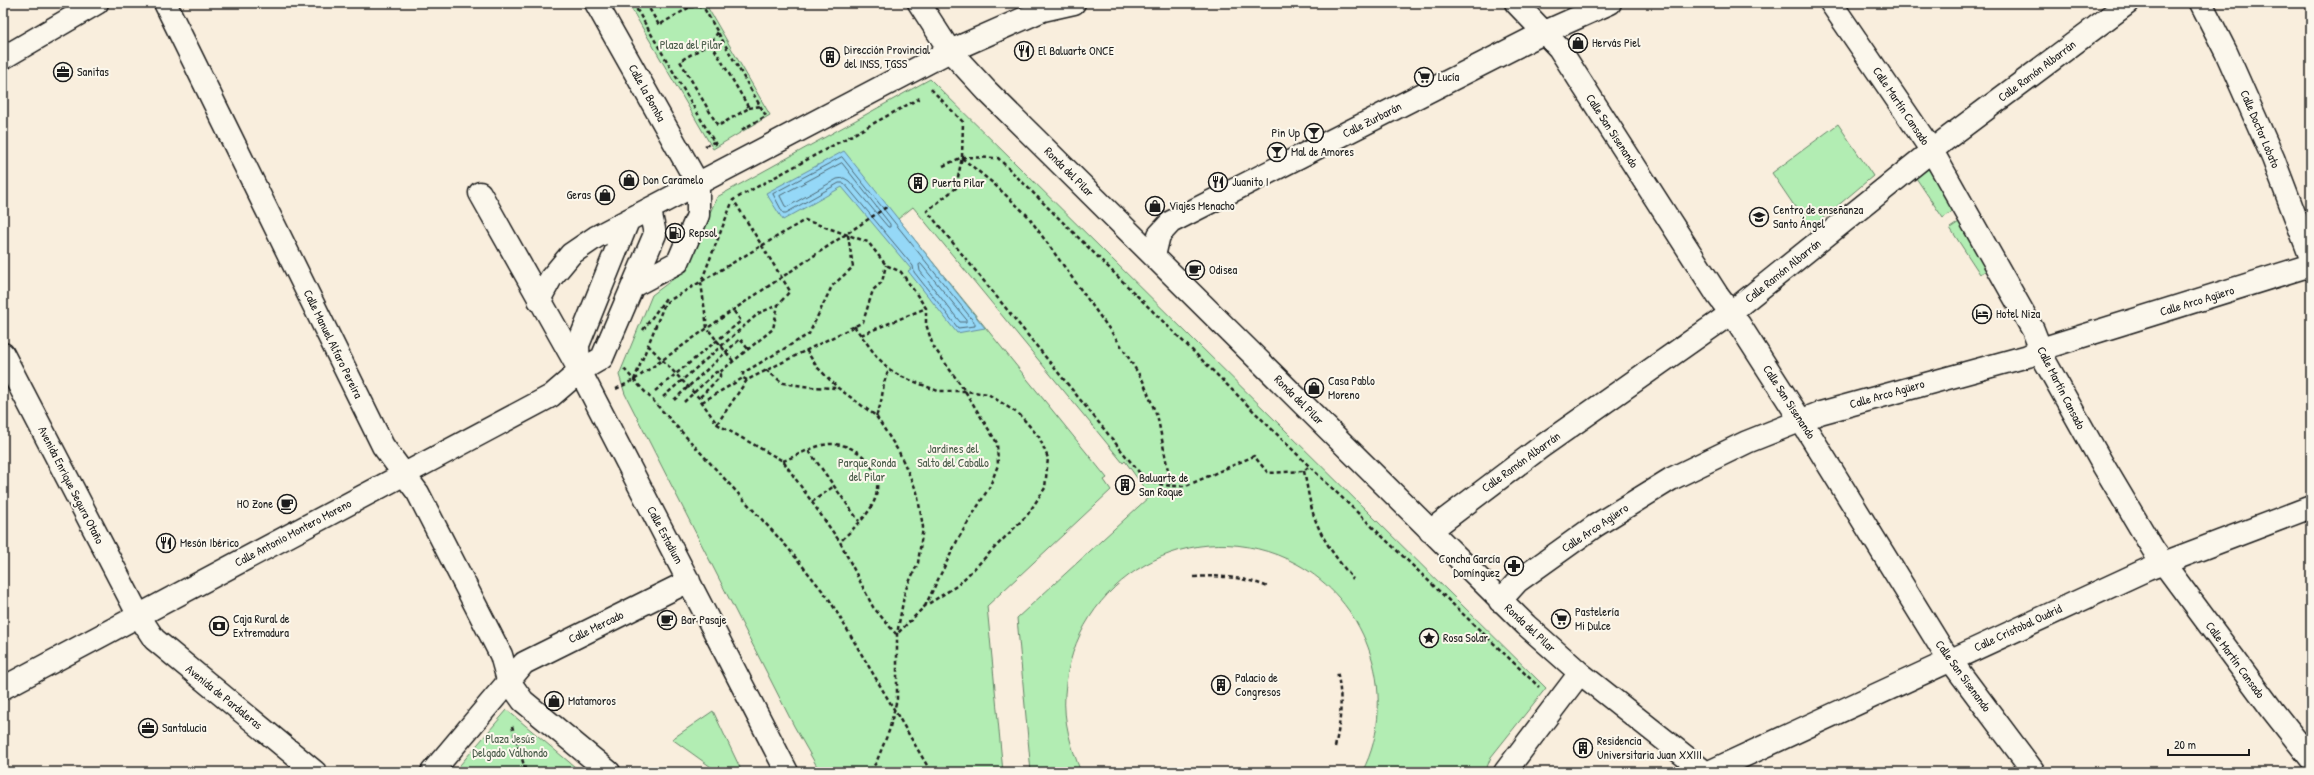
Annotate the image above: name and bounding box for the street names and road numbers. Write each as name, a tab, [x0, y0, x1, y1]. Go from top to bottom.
street label: Calle Ramón Albarrán	[1994, 36, 2079, 105]
street label: Calle la Bomba	[625, 61, 670, 125]
street label: Calle Martín Cansado	[1869, 63, 1934, 148]
street label: Calle Doctor Lobato	[2236, 87, 2285, 171]
street label: Calle San Sisenando	[1582, 90, 1643, 171]
street label: Calle Zurbarán	[1339, 97, 1404, 142]
street label: Ronda del Pilar	[1041, 143, 1098, 201]
street label: Calle Ramón Albarrán	[1741, 235, 1824, 307]
street label: Calle Arco Agüero	[2158, 281, 2236, 320]
street label: Calle Manuel Alfaro Pereira	[300, 287, 367, 401]
street label: Calle Martín Cansado	[2033, 343, 2090, 432]
street label: Calle San Sisenando	[1759, 361, 1820, 442]
street label: Ronda del Pilar	[1271, 371, 1328, 429]
street label: Calle Arco Agüero	[1848, 375, 1926, 412]
street label: Avenida Enrique Segura Otaño	[34, 423, 109, 547]
street label: Calle Ramón Albarrán	[1478, 427, 1563, 496]
street label: Calle Antonio Montero Moreno	[231, 494, 354, 571]
street label: Calle Arco Agüero	[1558, 499, 1632, 556]
street label: Calle Estadium	[643, 503, 688, 567]
street label: Ronda del Pilar	[1501, 600, 1560, 656]
street label: Calle Cristobal Oudrid	[1971, 600, 2065, 655]
street label: Calle Mercado	[565, 606, 626, 647]
street label: Calle Martín Cansado	[2202, 618, 2269, 702]
street label: Calle San Sisenando	[1932, 636, 1995, 715]
street label: Avenida de Pardaleras	[182, 660, 267, 733]

